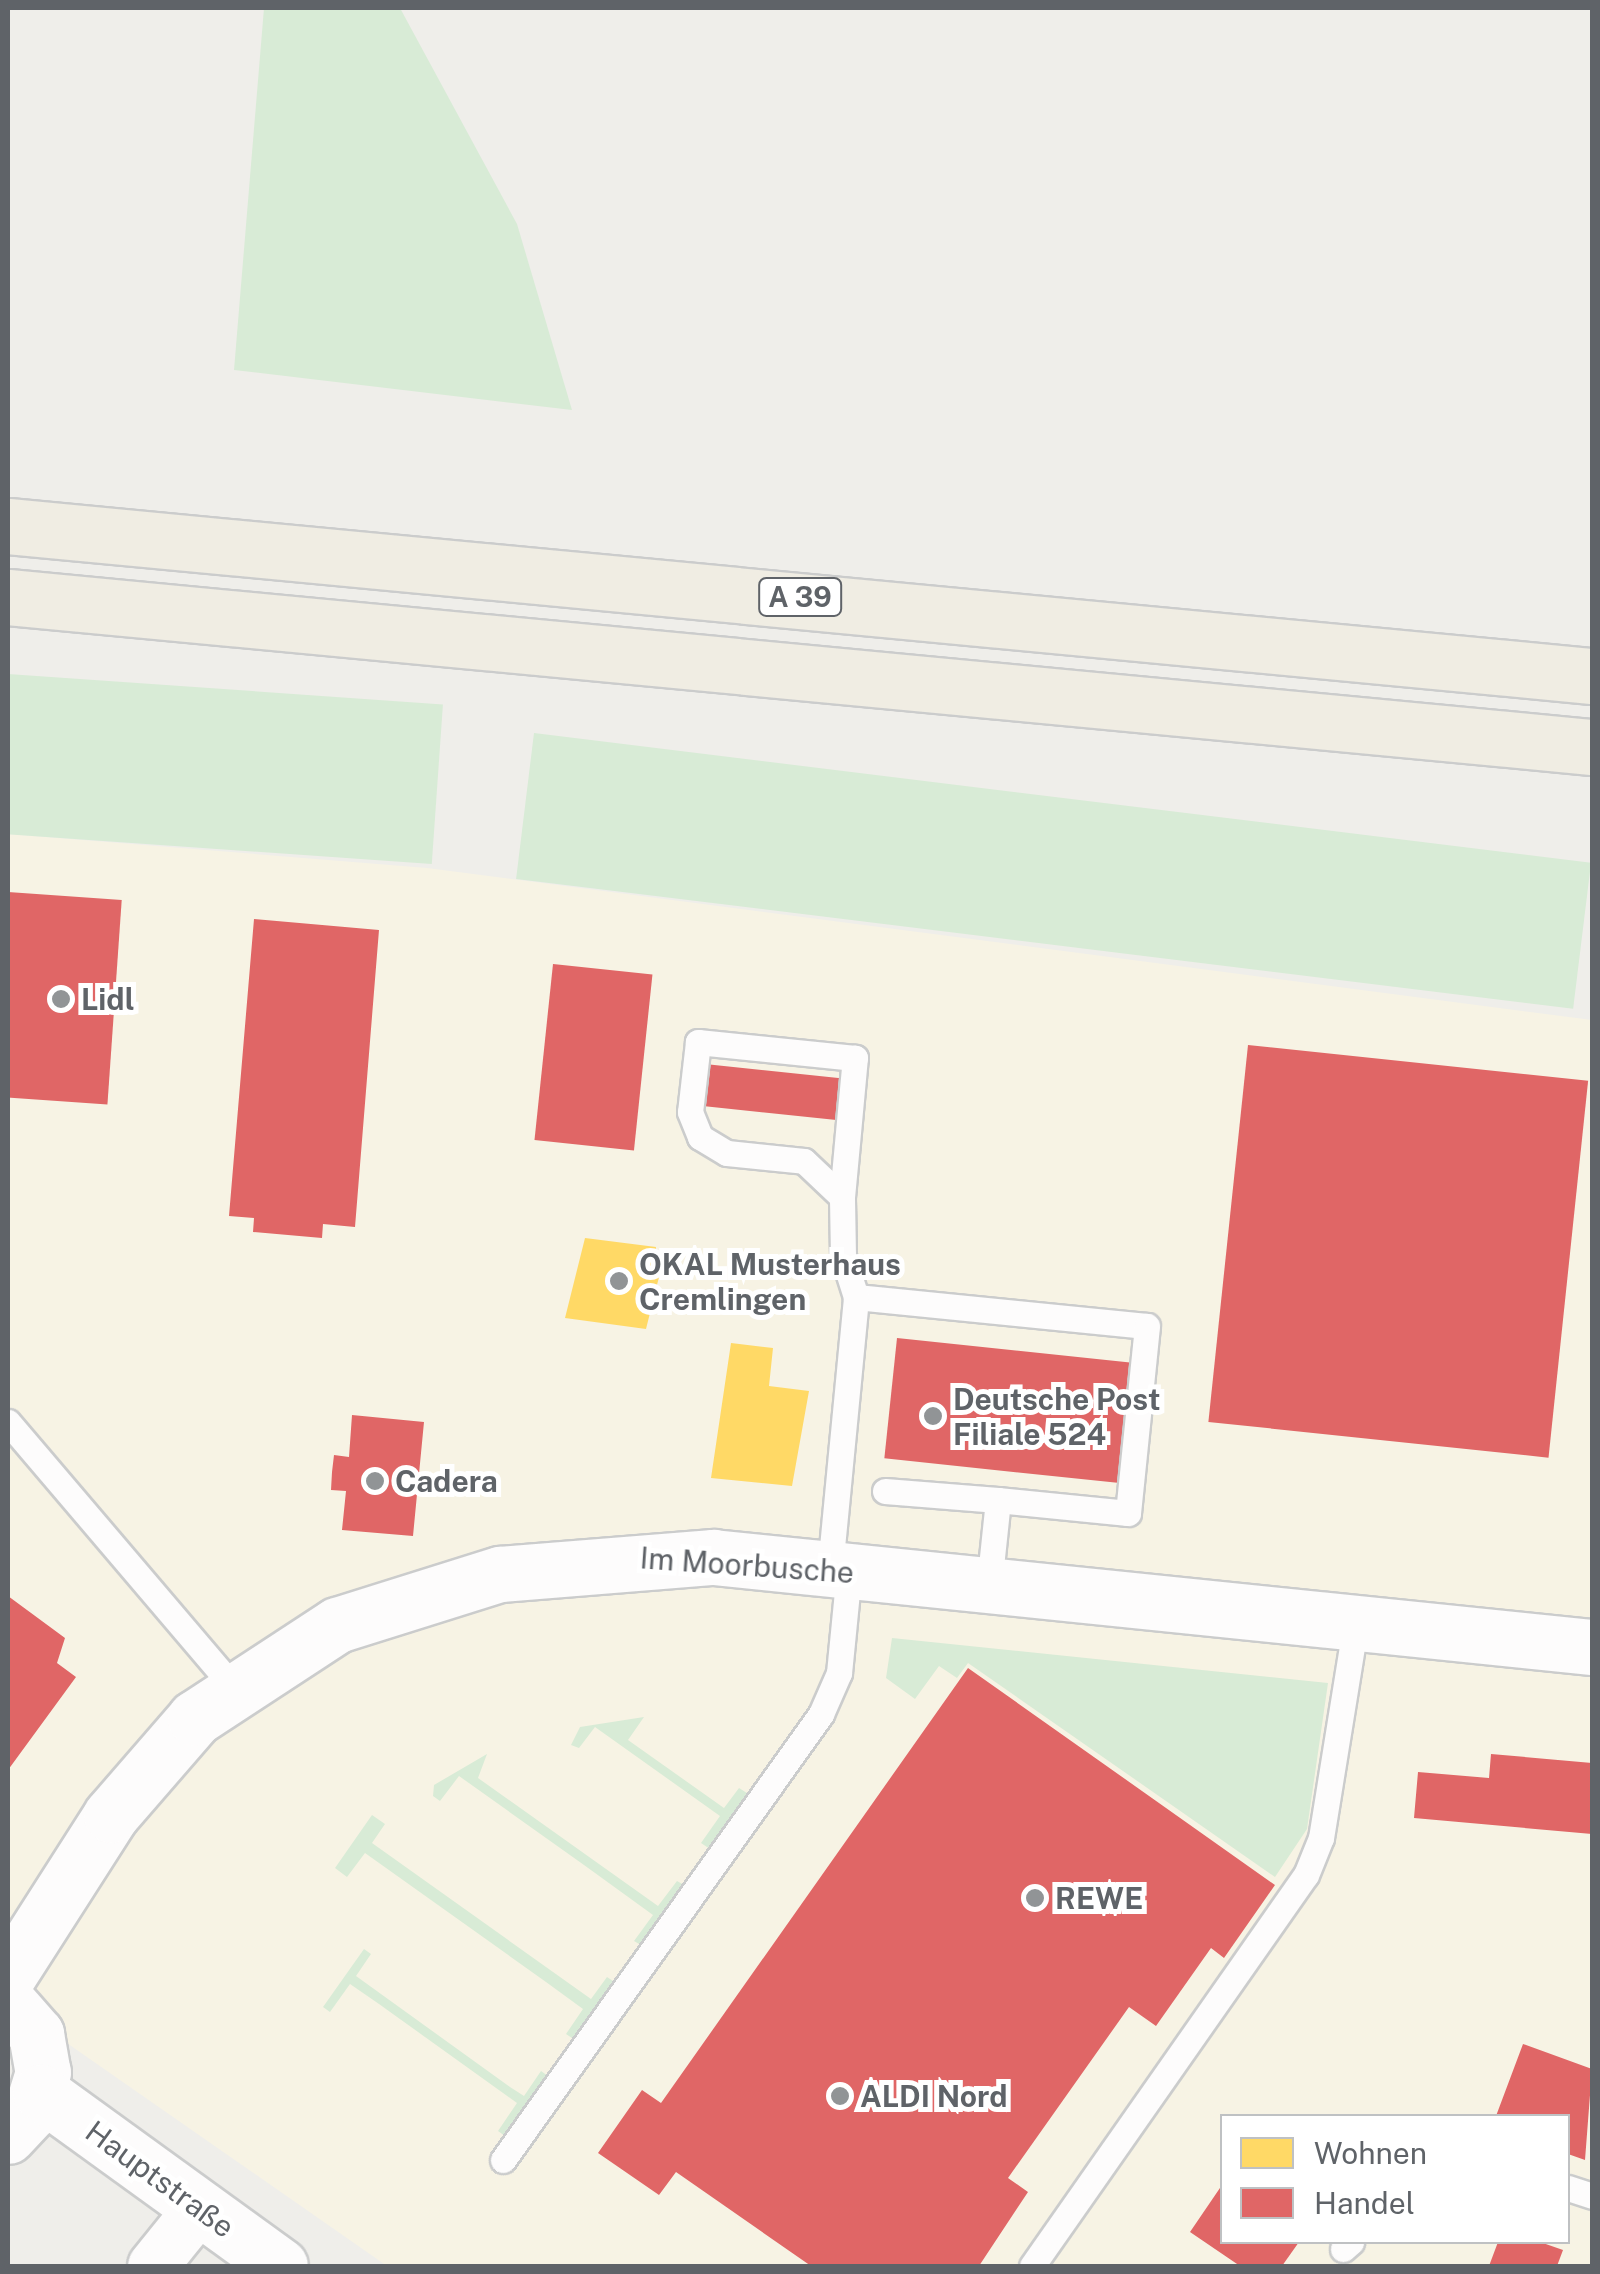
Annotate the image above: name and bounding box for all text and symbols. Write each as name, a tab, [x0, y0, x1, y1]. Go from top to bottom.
road number: A 39	[758, 574, 842, 620]
place label: Lidl	[81, 981, 135, 1017]
marker: Lidl	[50, 988, 72, 1010]
place label: OKAL Musterhaus Cremlingen	[639, 1246, 901, 1316]
marker: OKAL Musterhaus Cremlingen	[608, 1270, 630, 1292]
place label: Deutsche Post Filiale 524	[953, 1381, 1160, 1452]
marker: Deutsche Post Filiale 524	[922, 1405, 944, 1427]
place label: Cadera	[395, 1463, 498, 1499]
marker: Cadera	[364, 1470, 386, 1492]
street label: Im Moorbusche	[639, 1540, 855, 1590]
place label: REWE	[1055, 1880, 1143, 1916]
marker: REWE	[1024, 1887, 1046, 1909]
place label: ALDI Nord	[860, 2078, 1008, 2114]
marker: ALDI Nord	[829, 2085, 851, 2107]
street label: Hauptstraße	[79, 2113, 241, 2245]
legend	[1220, 2114, 1570, 2244]
text: Wohnen	[1314, 2135, 1427, 2171]
text: Handel	[1314, 2185, 1415, 2221]

